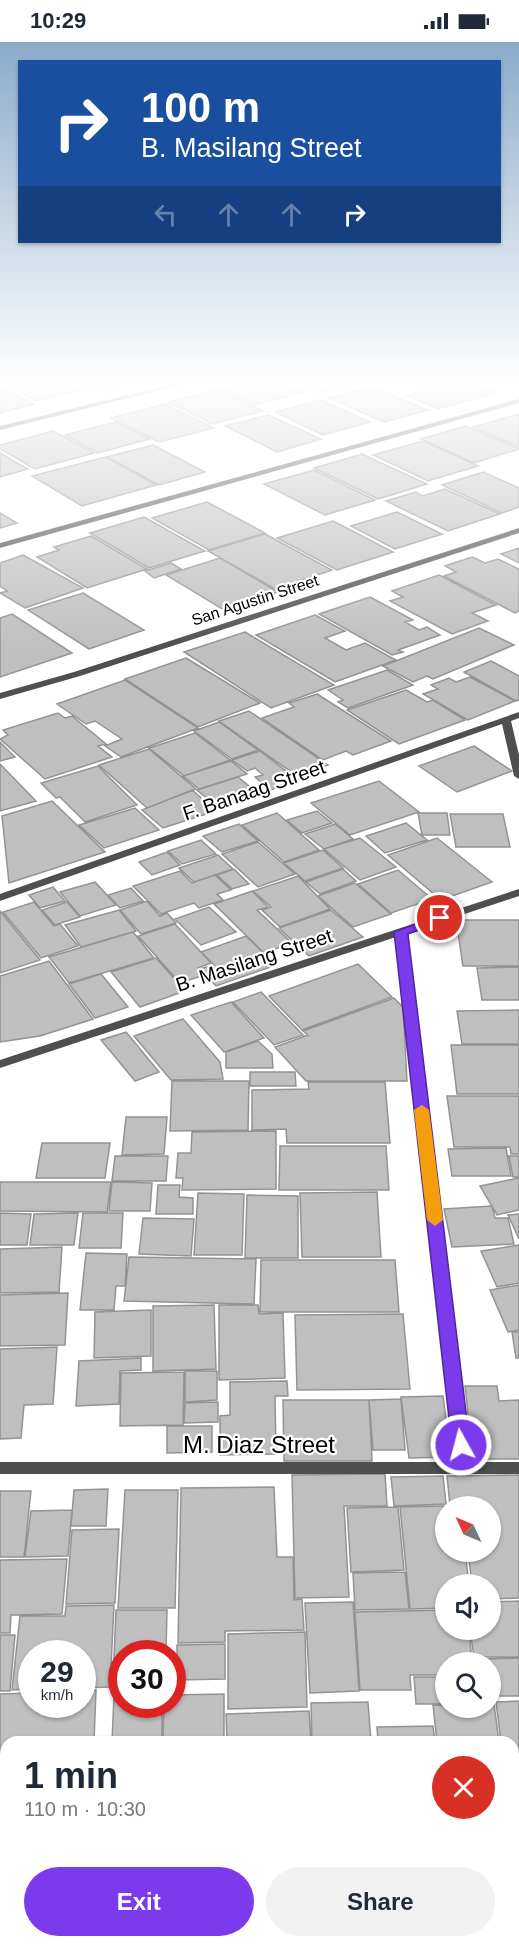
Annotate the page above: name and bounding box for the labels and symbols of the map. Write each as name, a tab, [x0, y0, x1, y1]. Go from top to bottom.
street label: San Agustin Street	[189, 571, 321, 629]
street label: F. Banaag Street	[180, 755, 328, 825]
pin	[414, 892, 465, 943]
street label: B. Masilang Street	[173, 924, 336, 996]
position arrow	[429, 1413, 493, 1477]
street label: M. Diaz Street	[183, 1431, 335, 1458]
north arrow	[435, 1496, 501, 1562]
speed limit sign: 30	[108, 1640, 186, 1718]

